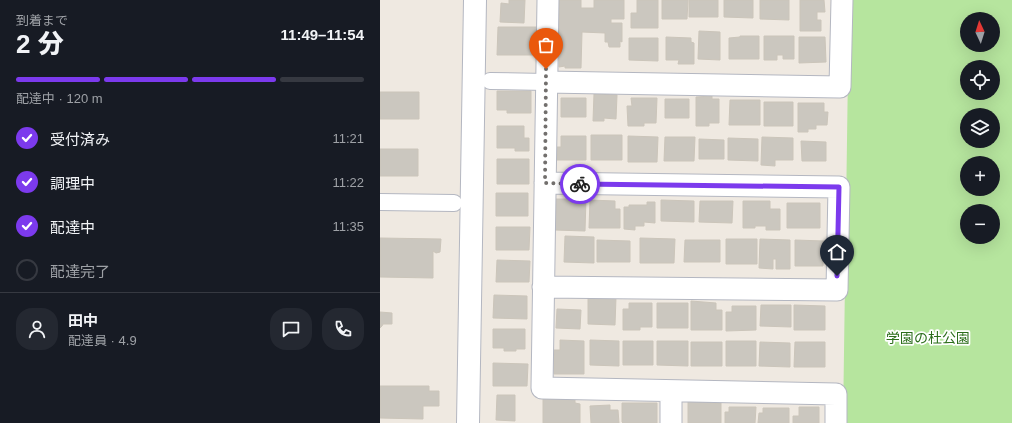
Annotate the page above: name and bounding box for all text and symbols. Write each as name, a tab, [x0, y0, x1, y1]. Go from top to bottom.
north arrow	[960, 12, 1000, 52]
map controls	[960, 12, 1000, 244]
text: 到着まで	[16, 13, 68, 28]
text: 11:49–11:54	[281, 26, 364, 43]
pin	[529, 28, 563, 69]
text: 2 分	[16, 29, 64, 59]
icon: bag	[535, 34, 557, 56]
button: locate	[960, 60, 1000, 100]
text: 配達中 · 120 m	[16, 91, 103, 106]
button: layers	[960, 108, 1000, 148]
icon: check	[16, 127, 38, 149]
text: 受付済み	[50, 131, 110, 148]
text: 11:21	[332, 131, 364, 146]
button: +	[960, 156, 1000, 196]
courier	[560, 164, 600, 204]
icon: check	[16, 171, 38, 193]
icon: bike	[569, 173, 591, 195]
text: 調理中	[50, 175, 95, 192]
text: 11:22	[332, 175, 364, 190]
button: −	[960, 204, 1000, 244]
icon: check	[16, 215, 38, 237]
text: 配達中	[50, 219, 95, 236]
text: 11:35	[332, 219, 364, 234]
pin	[820, 235, 854, 276]
icon: home	[826, 241, 848, 263]
text: 配達完了	[50, 263, 110, 280]
button: person	[16, 308, 58, 350]
button: chat	[270, 308, 312, 350]
button: phone	[322, 308, 364, 350]
text: 田中	[68, 312, 98, 329]
park label: 学園の杜公園	[886, 330, 970, 346]
text: 配達員 · 4.9	[68, 333, 137, 348]

